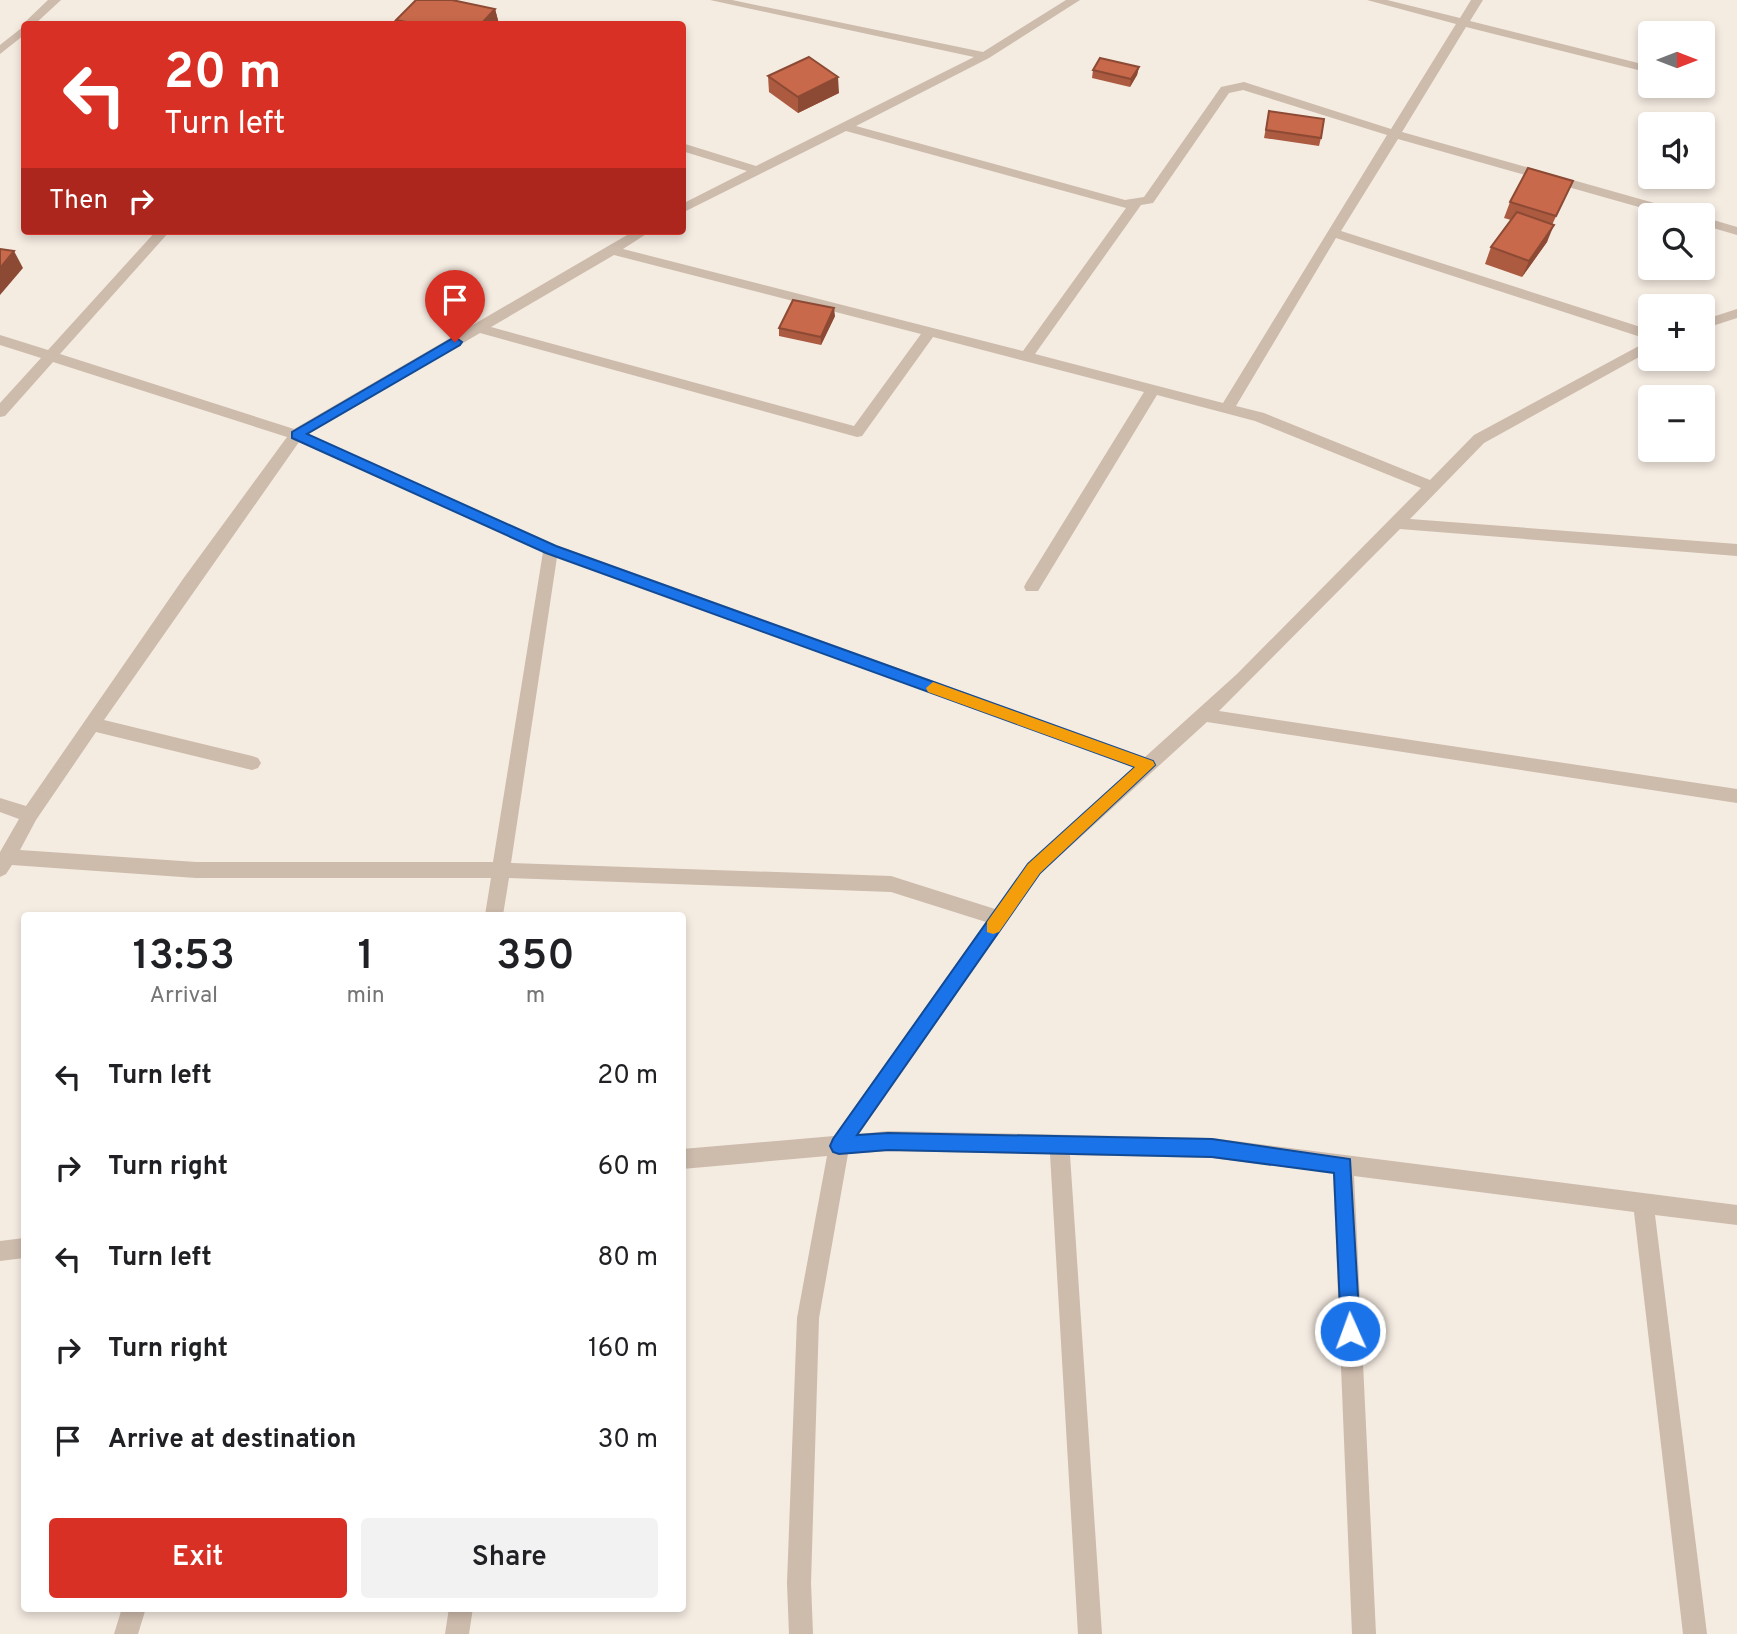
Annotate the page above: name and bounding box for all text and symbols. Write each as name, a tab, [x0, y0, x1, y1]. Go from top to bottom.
north arrow	[1638, 21, 1715, 98]
map controls	[1638, 21, 1715, 462]
text: 20 m	[164, 44, 281, 106]
icon: left	[49, 49, 140, 140]
text: Turn left	[164, 105, 285, 145]
button: sound	[1638, 112, 1715, 189]
icon: right	[122, 182, 160, 220]
text: Then	[49, 185, 108, 218]
button: search	[1638, 203, 1715, 280]
pin	[425, 270, 485, 342]
icon: arrive	[436, 281, 474, 319]
button: +	[1638, 294, 1715, 371]
button: −	[1638, 385, 1715, 462]
text: 13:53	[132, 931, 235, 984]
text: 1	[357, 931, 374, 984]
text: 350	[496, 931, 575, 984]
text: Arrival	[149, 982, 218, 1011]
text: min	[346, 982, 385, 1011]
text: m	[526, 982, 545, 1011]
icon: left	[49, 1058, 87, 1096]
text: Turn left	[108, 1060, 212, 1093]
text: 20 m	[597, 1060, 658, 1093]
icon: right	[49, 1149, 87, 1187]
text: Turn right	[108, 1151, 228, 1184]
text: 60 m	[598, 1151, 658, 1184]
icon: left	[49, 1240, 87, 1278]
text: Turn left	[108, 1242, 212, 1275]
text: 80 m	[598, 1242, 658, 1275]
position arrow	[1313, 1294, 1387, 1368]
icon: right	[49, 1331, 87, 1369]
text: Turn right	[108, 1333, 228, 1366]
text: 160 m	[588, 1333, 658, 1366]
icon: arrive	[49, 1422, 87, 1460]
text: Arrive at destination	[108, 1424, 356, 1457]
text: 30 m	[598, 1424, 658, 1457]
button: Exit	[49, 1518, 347, 1598]
button: Share	[361, 1518, 658, 1598]

